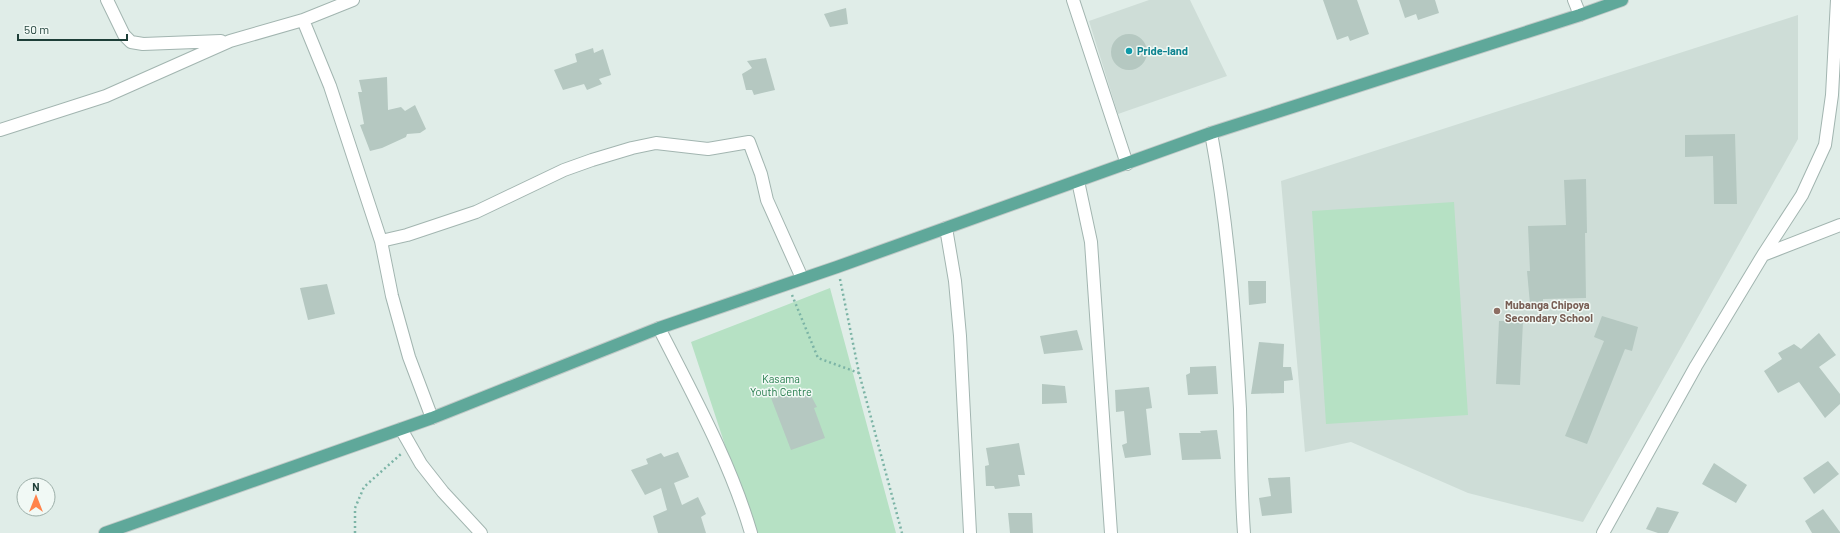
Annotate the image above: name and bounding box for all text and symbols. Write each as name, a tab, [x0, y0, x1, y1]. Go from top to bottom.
scale bar	[18, 16, 127, 42]
text: 50 m	[24, 22, 49, 36]
place label: Pride-land	[1137, 44, 1188, 57]
marker: Pride-land	[1124, 46, 1134, 56]
place label: Mubanga Chipoya Secondary School	[1505, 298, 1593, 324]
marker: Mubanga Chipoya Secondary School	[1492, 306, 1502, 316]
park label: Kasama Youth Centre	[750, 372, 812, 398]
north arrow	[16, 477, 56, 517]
text: N	[32, 480, 40, 493]

